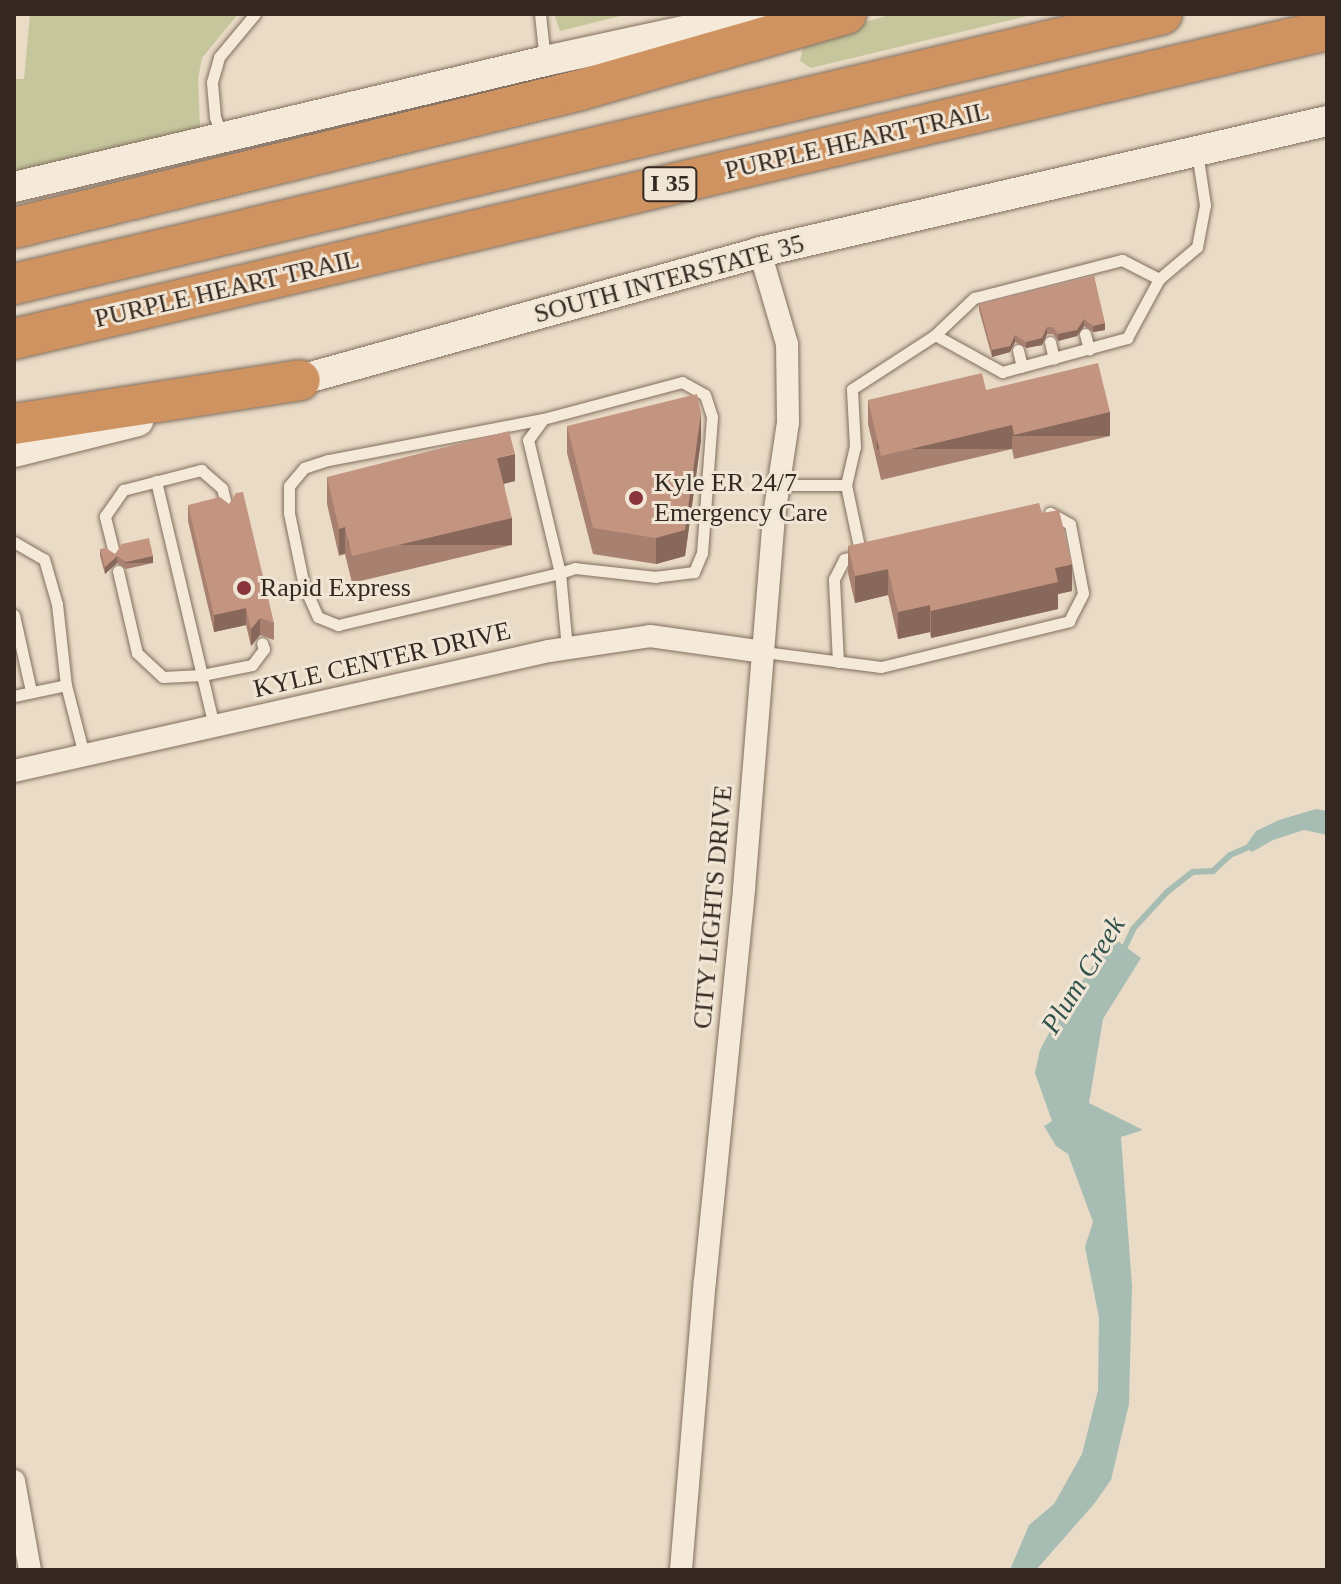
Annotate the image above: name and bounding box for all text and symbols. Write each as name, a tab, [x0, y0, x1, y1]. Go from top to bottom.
street label: PURPLE HEART TRAIL	[721, 95, 993, 187]
road number: I 35	[642, 164, 698, 204]
street label: SOUTH INTERSTATE 35	[531, 228, 807, 330]
street label: PURPLE HEART TRAIL	[91, 243, 363, 335]
place label: Kyle ER 24/7 Emergency Care	[654, 467, 827, 528]
marker: Kyle ER 24/7 Emergency Care	[625, 487, 647, 509]
place label: Rapid Express	[260, 572, 411, 604]
marker: Rapid Express	[235, 579, 253, 597]
street label: KYLE CENTER DRIVE	[250, 615, 514, 705]
street label: CITY LIGHTS DRIVE	[687, 783, 739, 1031]
water label: Plum Creek	[1034, 910, 1132, 1040]

